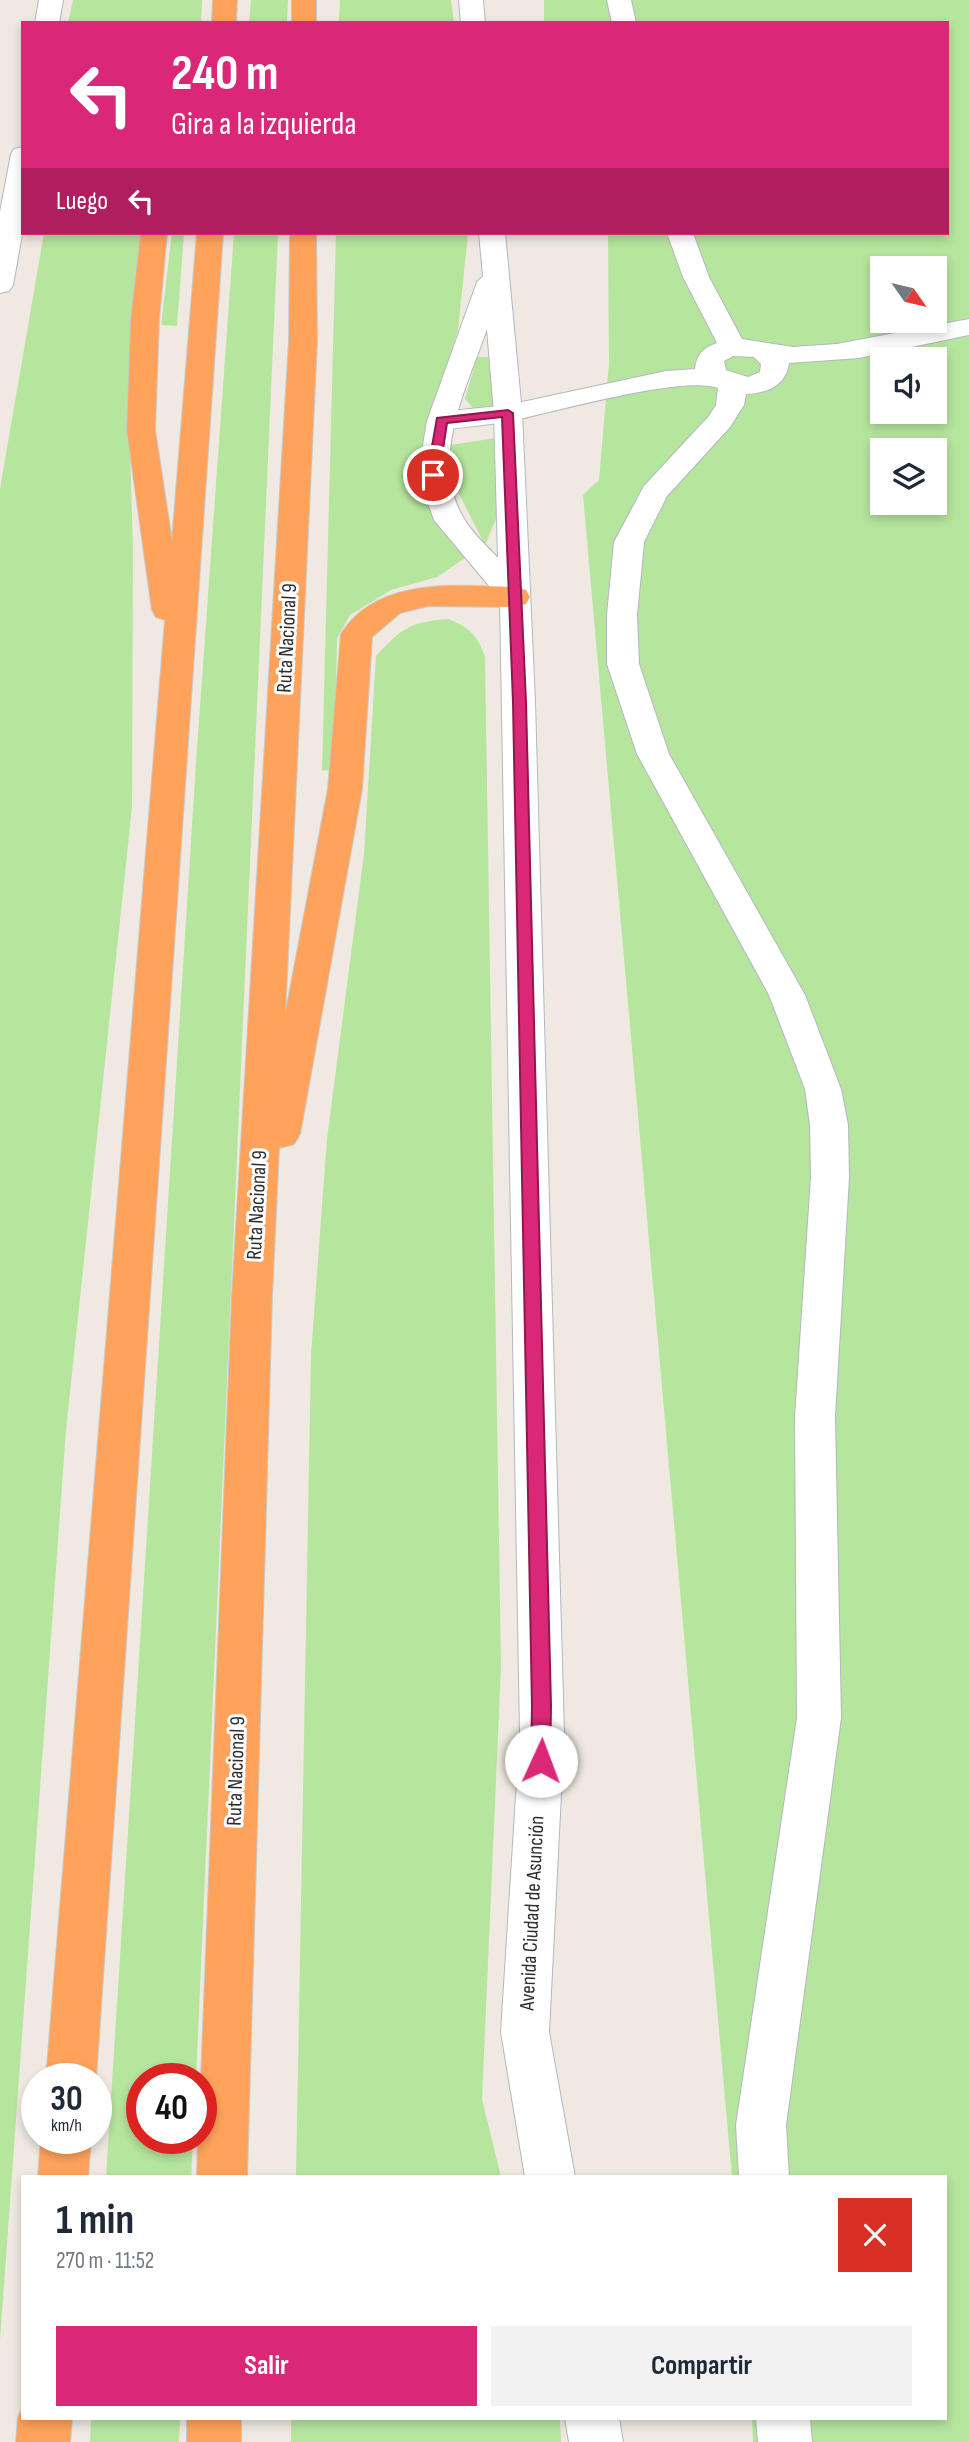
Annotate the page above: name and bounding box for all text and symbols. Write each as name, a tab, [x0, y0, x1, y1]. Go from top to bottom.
text: 240 m	[171, 45, 279, 104]
icon: left	[56, 49, 147, 140]
text: Gira a la izquierda	[171, 105, 357, 144]
icon: left	[122, 182, 160, 220]
text: Luego	[56, 186, 108, 217]
north arrow	[870, 256, 947, 332]
map controls	[870, 256, 947, 515]
button: sound	[870, 347, 947, 424]
button: layers	[870, 438, 947, 515]
pin	[403, 445, 463, 505]
icon: arrive	[414, 456, 452, 494]
street label: Ruta Nacional 9	[272, 583, 302, 693]
street label: Ruta Nacional 9	[242, 1150, 272, 1260]
street label: Ruta Nacional 9	[222, 1716, 250, 1826]
position arrow	[504, 1724, 578, 1798]
street label: Avenida Ciudad de Asunción	[514, 1815, 550, 2012]
speed limit sign: 40	[126, 2063, 217, 2154]
text: 30	[50, 2078, 83, 2121]
text: km/h	[51, 2115, 82, 2136]
text: 1 min	[56, 2195, 134, 2246]
button: close	[838, 2198, 912, 2272]
text: 270 m · 11:52	[56, 2247, 154, 2275]
button: Salir	[56, 2326, 477, 2406]
button: Compartir	[491, 2326, 912, 2406]

